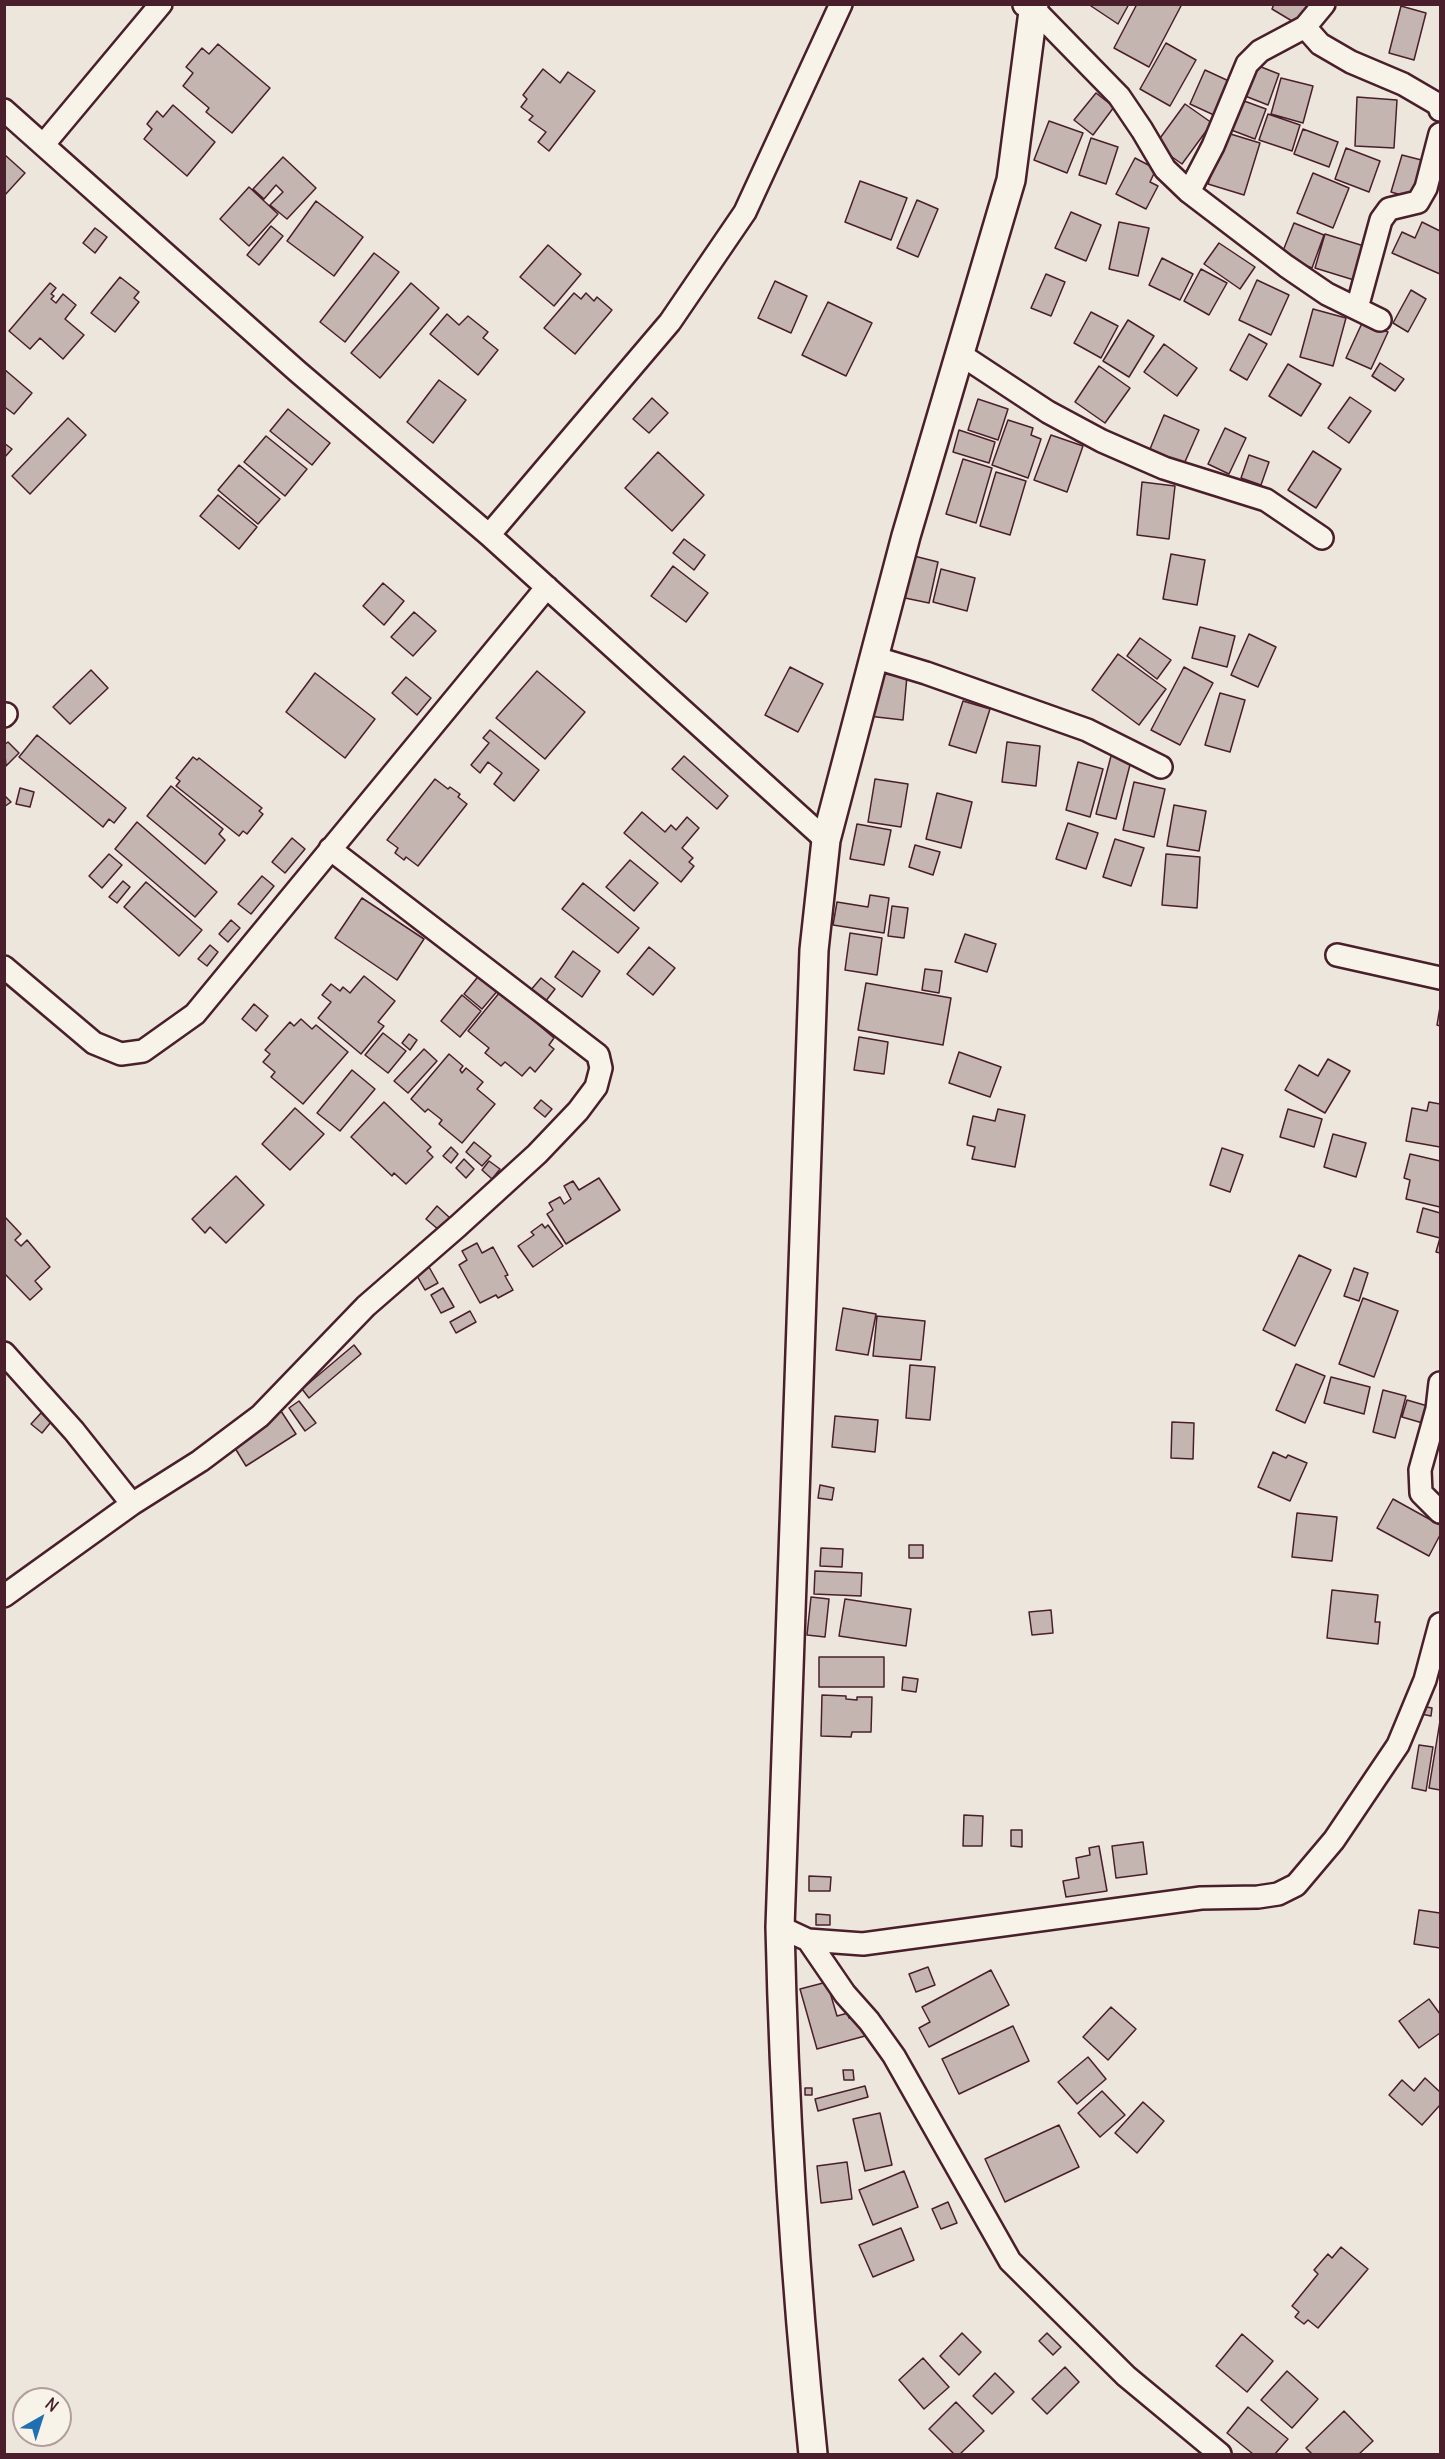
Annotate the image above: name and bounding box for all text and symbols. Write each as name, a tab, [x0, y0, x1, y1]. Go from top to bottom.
north arrow	[12, 2387, 72, 2447]
text: N	[41, 2393, 63, 2416]

